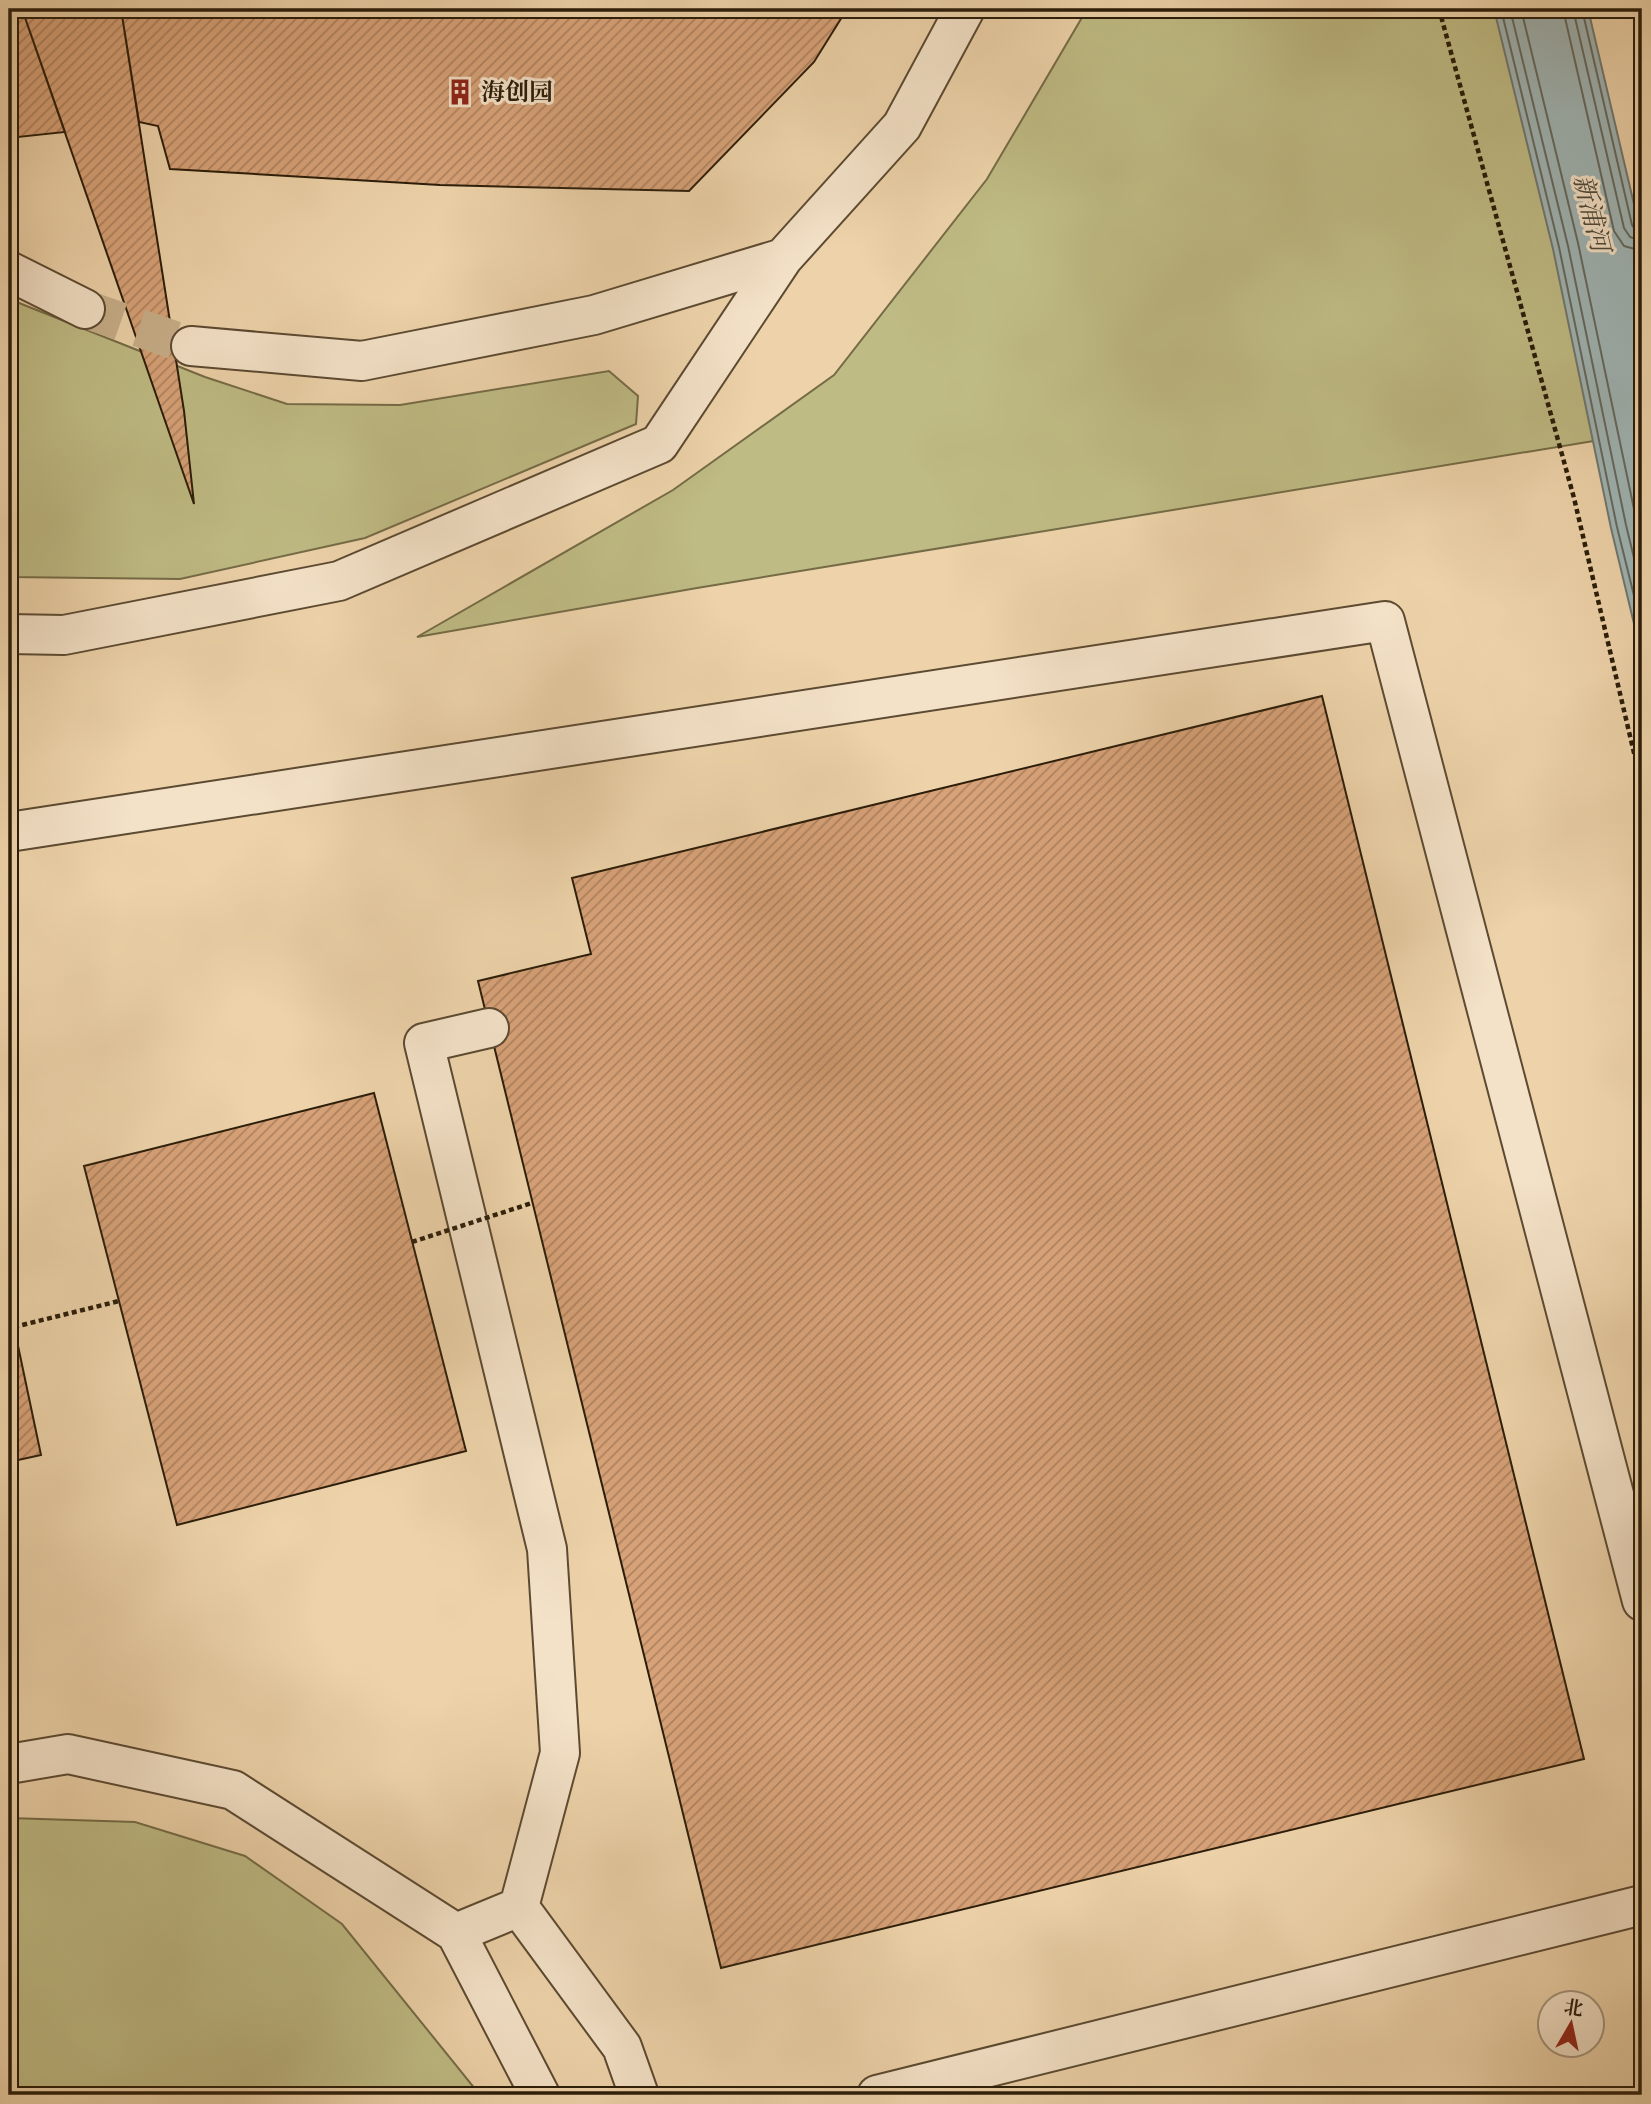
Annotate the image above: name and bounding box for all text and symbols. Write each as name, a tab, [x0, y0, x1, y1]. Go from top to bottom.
building icon: 海创园	[445, 77, 475, 107]
place label: 海创园	[481, 77, 553, 107]
water label: 新浦河	[1567, 171, 1618, 259]
north arrow	[1536, 1988, 1606, 2058]
text: 北	[1562, 1995, 1585, 2021]

